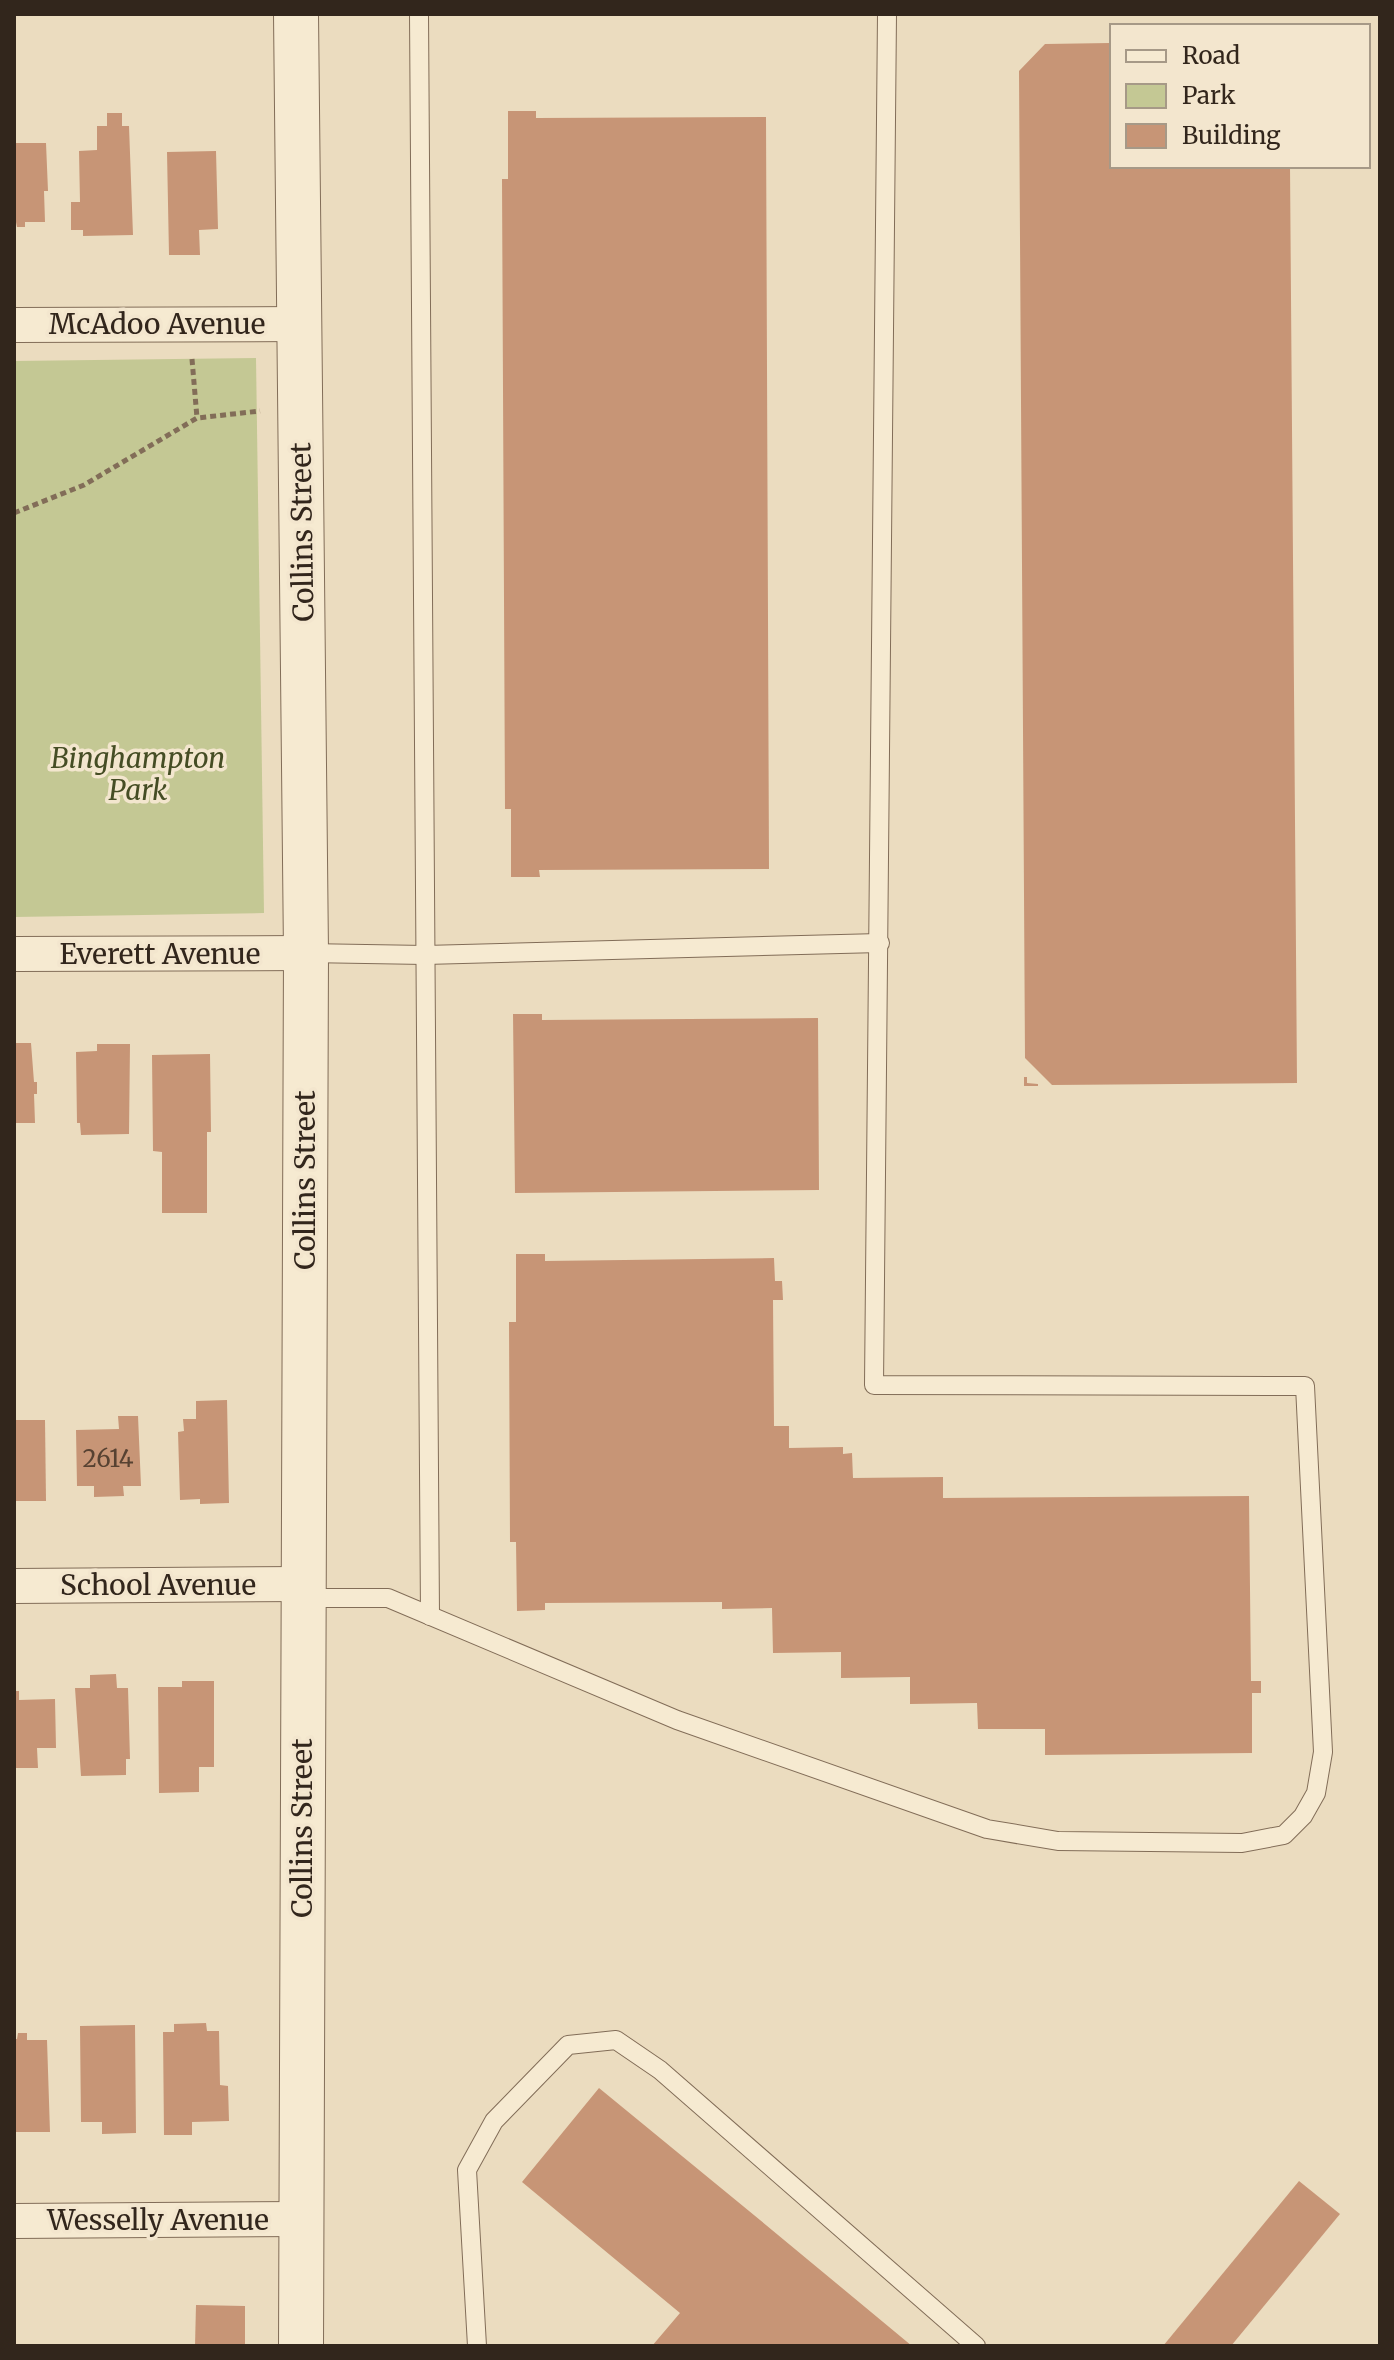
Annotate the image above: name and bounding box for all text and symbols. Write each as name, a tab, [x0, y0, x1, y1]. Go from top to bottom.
legend	[1110, 24, 1370, 168]
text: Road	[1182, 40, 1240, 71]
text: Park	[1182, 80, 1236, 111]
text: Building	[1182, 120, 1281, 151]
street label: McAdoo Avenue	[49, 306, 265, 342]
street label: Collins Street	[282, 442, 322, 622]
park label: Binghampton Park	[51, 740, 225, 808]
street label: Everett Avenue	[60, 936, 260, 972]
street label: Collins Street	[287, 1090, 323, 1270]
house number: 2614	[83, 1443, 134, 1474]
street label: School Avenue	[60, 1567, 256, 1603]
street label: Collins Street	[284, 1738, 320, 1918]
street label: Wesselly Avenue	[46, 2202, 269, 2238]

